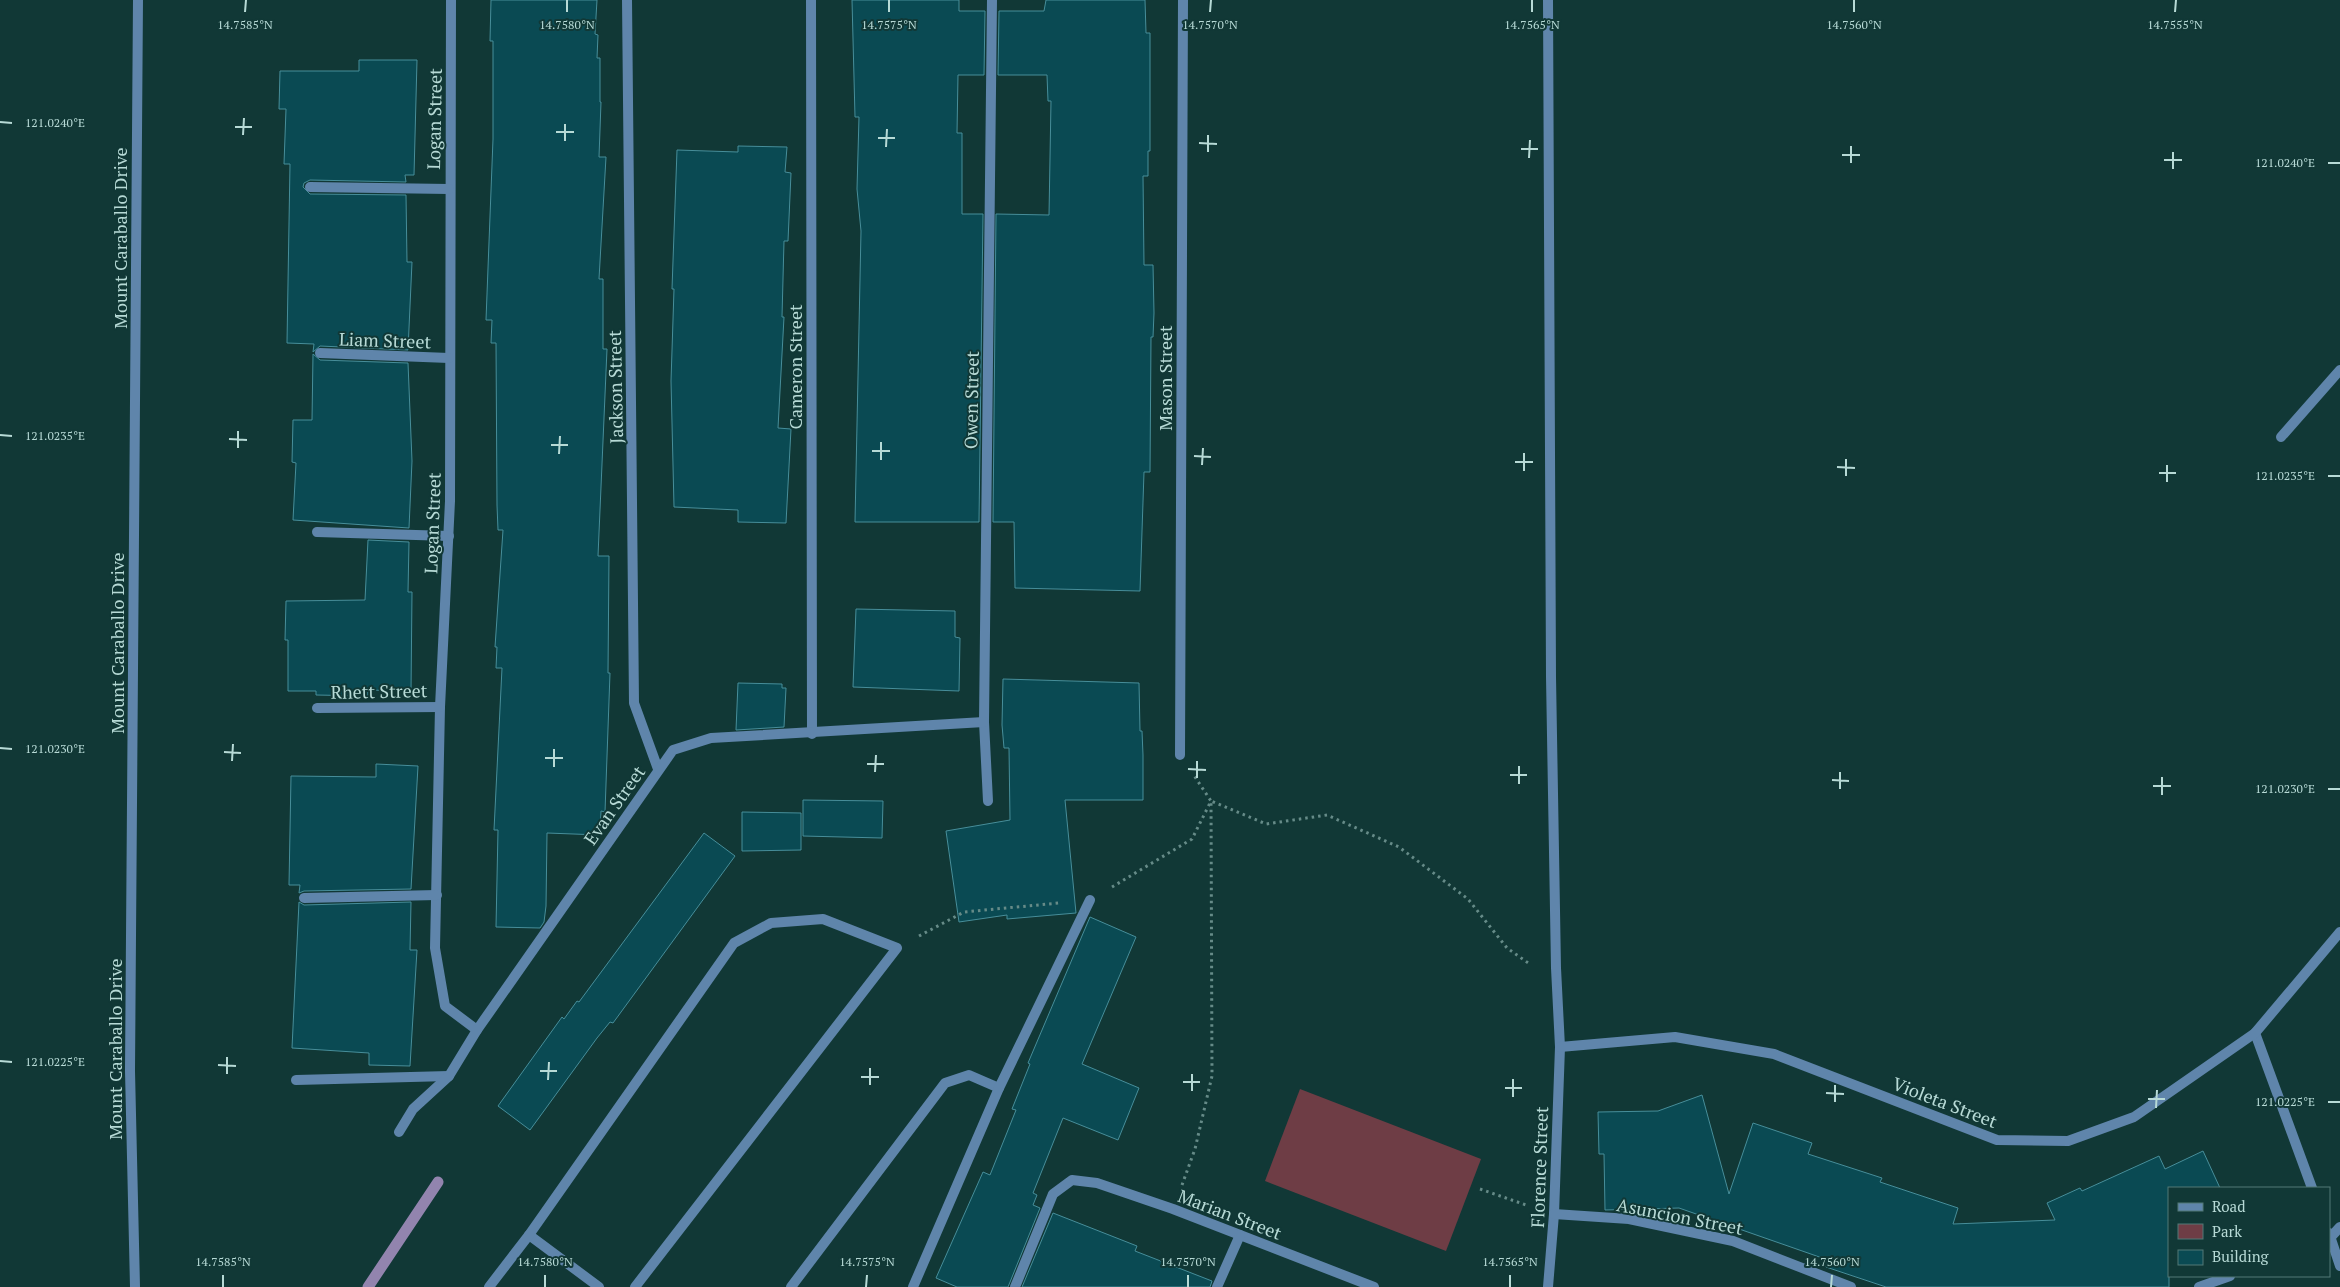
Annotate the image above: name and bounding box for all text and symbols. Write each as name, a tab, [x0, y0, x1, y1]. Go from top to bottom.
text: 14.7585°N	[217, 17, 273, 32]
text: 14.7580°N	[539, 17, 595, 32]
text: 14.7575°N	[861, 17, 917, 32]
text: 14.7570°N	[1182, 17, 1238, 32]
text: 14.7565°N	[1504, 17, 1560, 32]
text: 14.7560°N	[1826, 17, 1882, 32]
text: 14.7555°N	[2147, 17, 2203, 32]
street label: Logan Street	[421, 68, 447, 170]
text: 121.0240°E	[25, 115, 85, 130]
street label: Mount Caraballo Drive	[108, 147, 132, 329]
text: 121.0240°E	[2255, 155, 2315, 170]
street label: Cameron Street	[783, 304, 807, 430]
street label: Mason Street	[1153, 325, 1177, 431]
street label: Liam Street	[338, 326, 432, 354]
street label: Jackson Street	[602, 330, 628, 444]
street label: Owen Street	[958, 350, 984, 449]
text: 121.0235°E	[25, 428, 85, 443]
text: 121.0235°E	[2255, 468, 2315, 483]
street label: Logan Street	[418, 472, 446, 574]
street label: Mount Caraballo Drive	[105, 552, 129, 734]
street label: Rhett Street	[330, 678, 428, 704]
text: 121.0230°E	[25, 741, 85, 756]
street label: Evan Street	[578, 760, 650, 849]
text: 121.0230°E	[2255, 781, 2315, 796]
street label: Mount Caraballo Drive	[103, 958, 127, 1140]
text: 121.0225°E	[25, 1054, 85, 1069]
street label: Violeta Street	[1889, 1071, 2001, 1133]
text: 121.0225°E	[2255, 1094, 2315, 1109]
street label: Florence Street	[1525, 1106, 1553, 1228]
street label: Marian Street	[1175, 1183, 1286, 1245]
legend	[2168, 1187, 2330, 1277]
street label: Asuncion Street	[1615, 1192, 1745, 1240]
text: Road	[2212, 1196, 2245, 1216]
text: Park	[2212, 1221, 2242, 1241]
text: Building	[2212, 1246, 2270, 1266]
text: 14.7585°N	[195, 1254, 251, 1269]
text: 14.7580°N	[517, 1254, 573, 1269]
text: 14.7575°N	[839, 1254, 895, 1269]
text: 14.7570°N	[1160, 1254, 1216, 1269]
text: 14.7565°N	[1482, 1254, 1538, 1269]
text: 14.7560°N	[1804, 1254, 1860, 1269]

